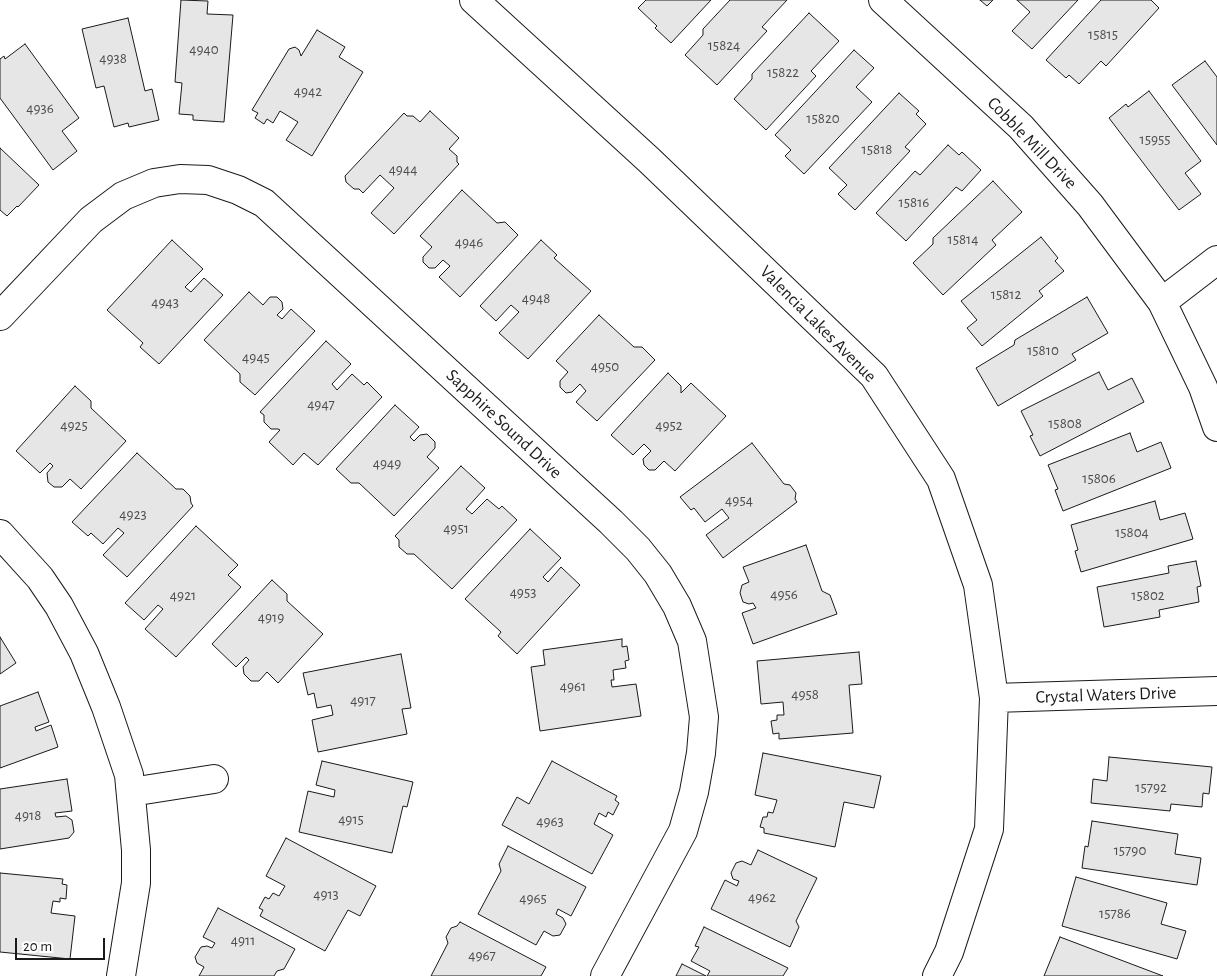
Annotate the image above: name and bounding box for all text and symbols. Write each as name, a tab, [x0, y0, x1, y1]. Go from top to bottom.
house number: 15815	[1088, 25, 1118, 43]
house number: 15824	[708, 36, 740, 54]
house number: 4940	[189, 40, 219, 58]
house number: 4938	[99, 49, 127, 67]
house number: 15822	[767, 63, 799, 81]
house number: 4942	[294, 82, 322, 100]
street label: Cobble Mill Drive	[983, 92, 1081, 194]
house number: 4936	[26, 99, 54, 117]
house number: 15820	[806, 109, 840, 127]
house number: 15955	[1139, 130, 1171, 148]
house number: 15818	[862, 140, 892, 158]
house number: 4944	[389, 160, 417, 178]
house number: 15816	[899, 193, 929, 211]
house number: 15814	[948, 230, 978, 248]
house number: 4946	[455, 233, 483, 251]
street label: Valencia Lakes Avenue	[755, 261, 881, 387]
house number: 15812	[991, 285, 1021, 303]
house number: 4948	[522, 289, 550, 307]
house number: 4943	[151, 293, 179, 311]
house number: 15810	[1027, 341, 1059, 359]
house number: 4945	[242, 348, 270, 366]
house number: 4950	[591, 357, 619, 375]
street label: Sapphire Sound Drive	[442, 365, 566, 483]
house number: 4947	[307, 395, 335, 413]
house number: 15808	[1048, 414, 1082, 432]
house number: 4925	[60, 416, 88, 434]
house number: 4952	[655, 416, 683, 434]
house number: 4949	[373, 454, 401, 472]
house number: 15806	[1082, 469, 1116, 487]
house number: 4954	[725, 491, 753, 509]
house number: 4923	[119, 505, 147, 523]
house number: 4951	[443, 519, 469, 537]
house number: 15804	[1115, 523, 1149, 541]
house number: 4953	[510, 583, 536, 601]
house number: 4956	[770, 585, 798, 603]
house number: 4921	[170, 586, 196, 604]
house number: 15802	[1131, 586, 1165, 604]
house number: 4919	[258, 608, 284, 626]
house number: 4961	[560, 677, 586, 695]
street label: Crystal Waters Drive	[1035, 682, 1177, 708]
house number: 4958	[791, 685, 819, 703]
house number: 4917	[350, 691, 376, 709]
house number: 15792	[1135, 778, 1167, 796]
house number: 4918	[15, 806, 41, 824]
house number: 4915	[338, 810, 364, 828]
house number: 4963	[536, 812, 564, 830]
house number: 15790	[1114, 841, 1146, 859]
house number: 4913	[313, 885, 339, 903]
house number: 4962	[748, 888, 776, 906]
house number: 4965	[519, 889, 547, 907]
house number: 15786	[1099, 904, 1131, 922]
scale bar	[18, 928, 108, 960]
house number: 4911	[231, 931, 255, 949]
text: 20 m	[23, 939, 52, 954]
house number: 4967	[468, 946, 496, 964]

